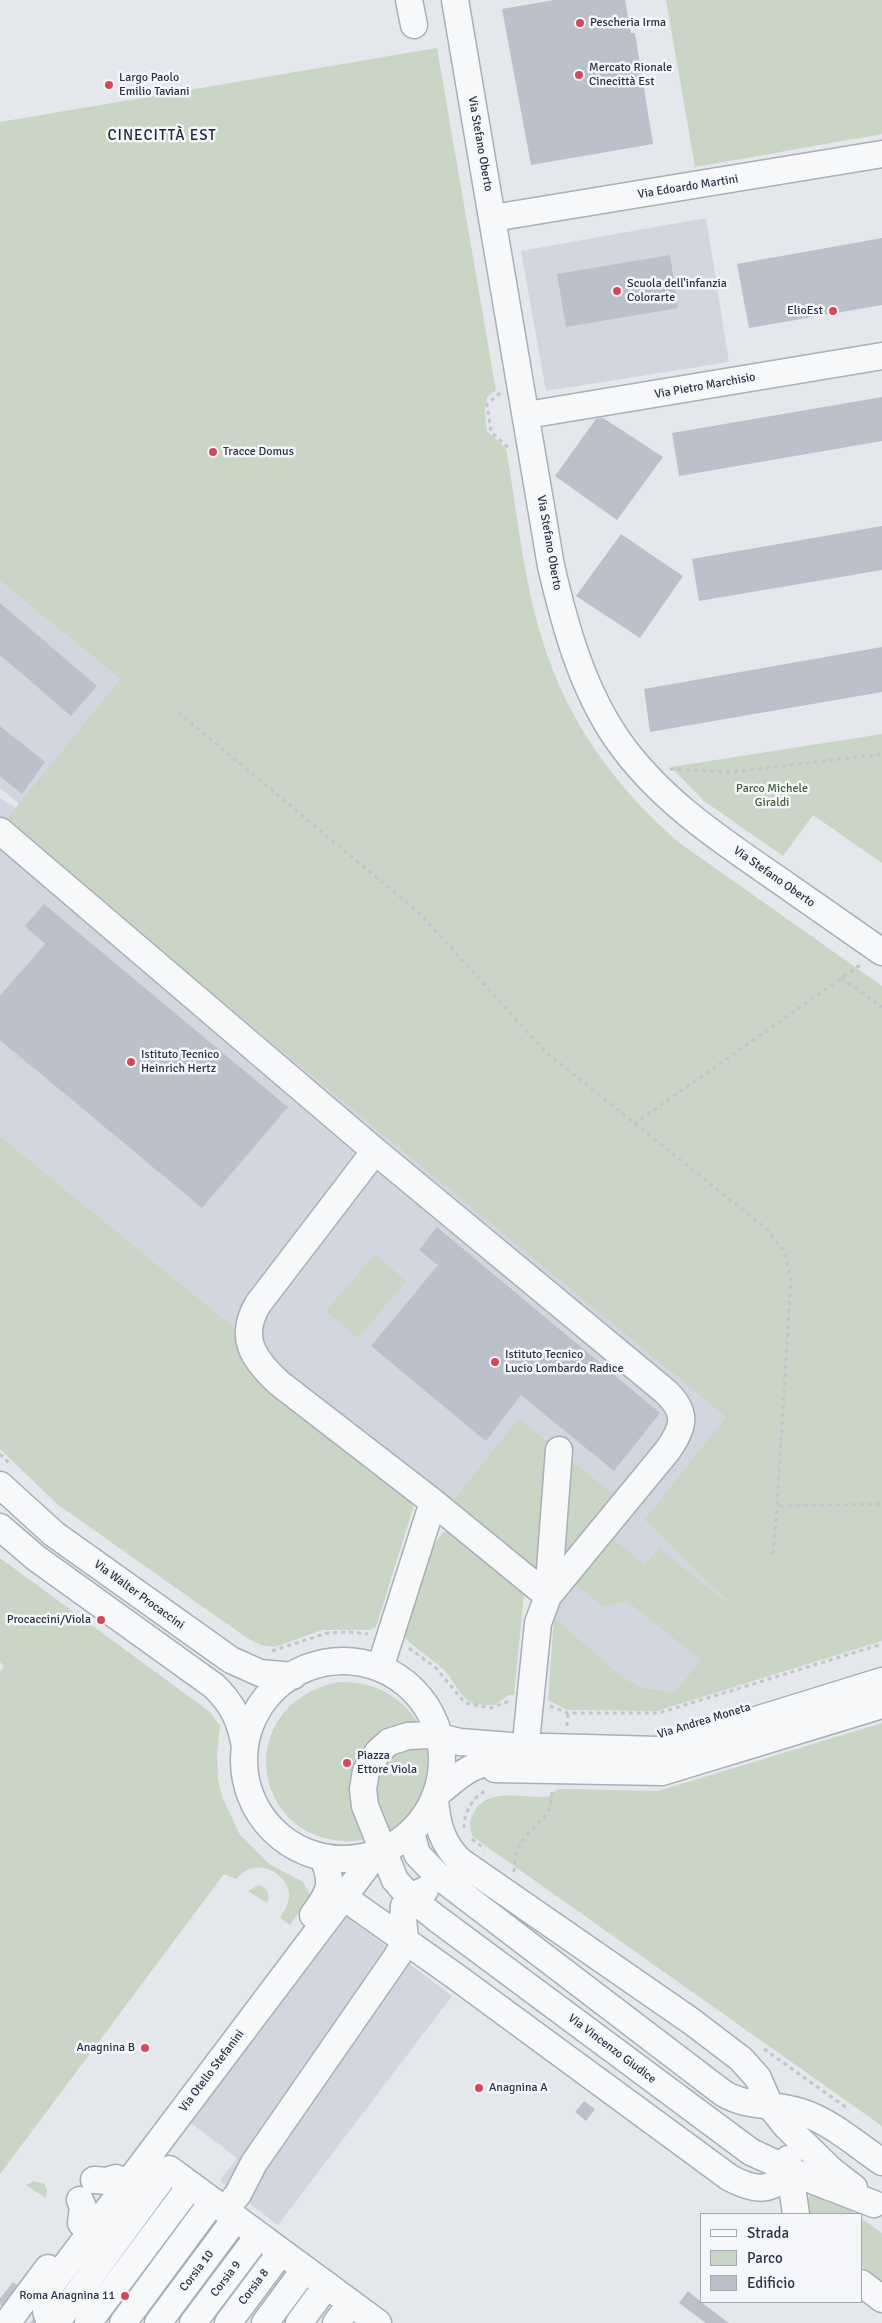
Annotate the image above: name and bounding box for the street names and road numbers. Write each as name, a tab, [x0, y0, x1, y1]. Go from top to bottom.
street label: Via Stefano Oberto	[465, 95, 495, 193]
street label: Via Edoardo Martini	[637, 172, 739, 202]
street label: Via Pietro Marchisio	[653, 370, 757, 402]
street label: Via Stefano Oberto	[534, 494, 564, 592]
street label: Via Stefano Oberto	[730, 843, 818, 911]
street label: Via Walter Procaccini	[91, 1557, 187, 1633]
street label: Via Andrea Moneta	[656, 1700, 752, 1742]
street label: Via Vincenzo Giudice	[565, 2011, 659, 2087]
street label: Via Otello Stefanini	[176, 2027, 248, 2115]
street label: Corsia 10	[177, 2247, 217, 2295]
street label: Corsia 9	[208, 2258, 244, 2300]
street label: Corsia 8	[236, 2266, 272, 2308]

